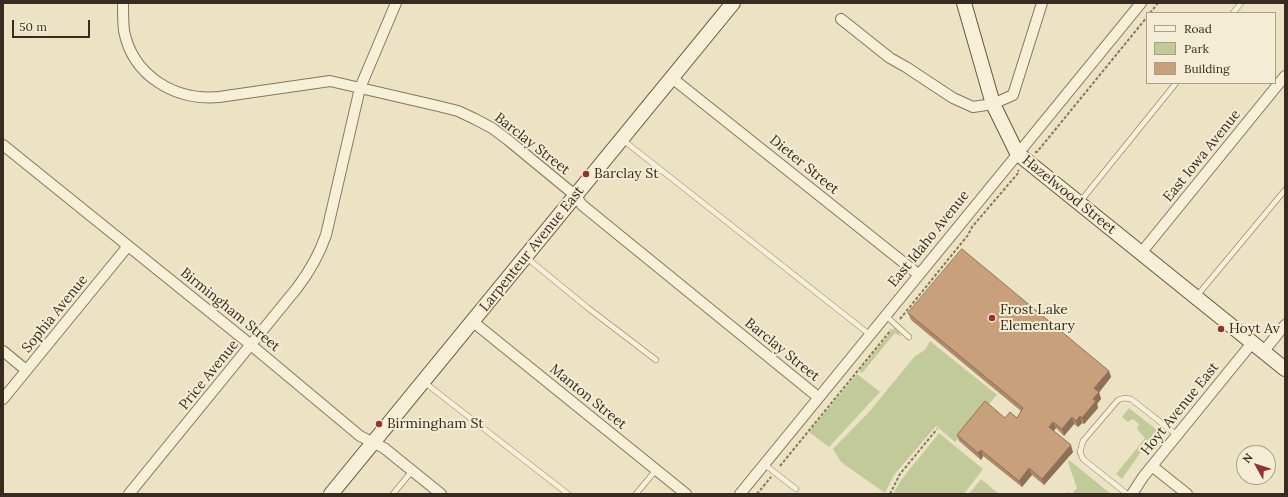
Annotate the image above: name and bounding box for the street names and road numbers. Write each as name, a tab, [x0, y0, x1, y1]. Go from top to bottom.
street label: East Iowa Avenue	[1160, 107, 1244, 205]
street label: Barclay Street	[491, 109, 573, 179]
street label: Dieter Street	[766, 132, 842, 198]
street label: Hazelwood Street	[1019, 152, 1119, 238]
street label: Larpenteur Avenue East	[476, 183, 588, 315]
street label: East Idaho Avenue	[885, 187, 973, 291]
street label: Birmingham Street	[177, 265, 283, 355]
street label: Sophia Avenue	[19, 272, 91, 356]
street label: Barclay Street	[741, 315, 823, 385]
street label: Price Avenue	[176, 337, 242, 413]
street label: Hoyt Avenue East	[1138, 359, 1222, 459]
street label: Manton Street	[546, 361, 630, 433]

